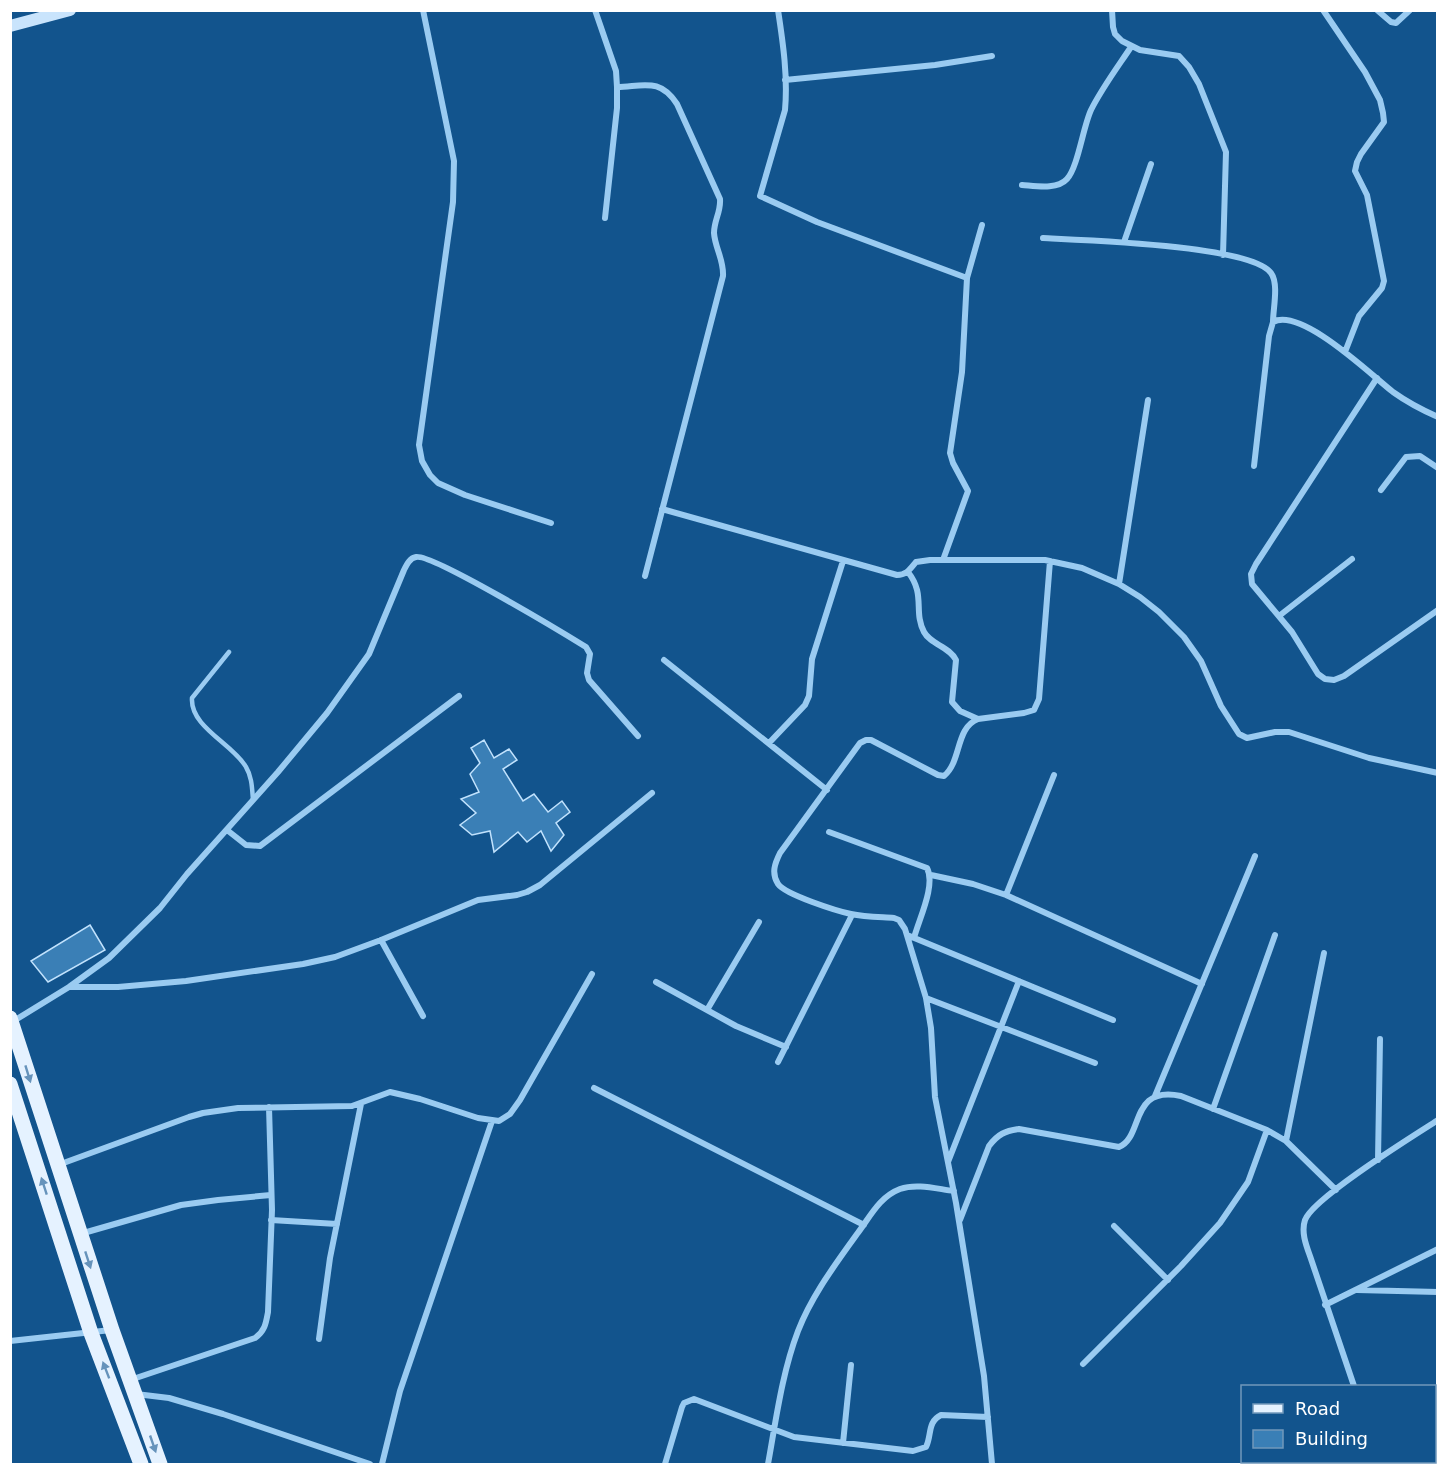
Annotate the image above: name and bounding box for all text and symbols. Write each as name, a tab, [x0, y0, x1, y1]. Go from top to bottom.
one-way arrow	[24, 1065, 33, 1083]
one-way arrow	[38, 1177, 48, 1195]
one-way arrow	[84, 1251, 94, 1269]
one-way arrow	[101, 1361, 111, 1379]
legend	[1241, 1385, 1436, 1463]
text: Road	[1295, 1398, 1340, 1419]
text: Building	[1295, 1428, 1368, 1449]
one-way arrow	[148, 1435, 158, 1453]

